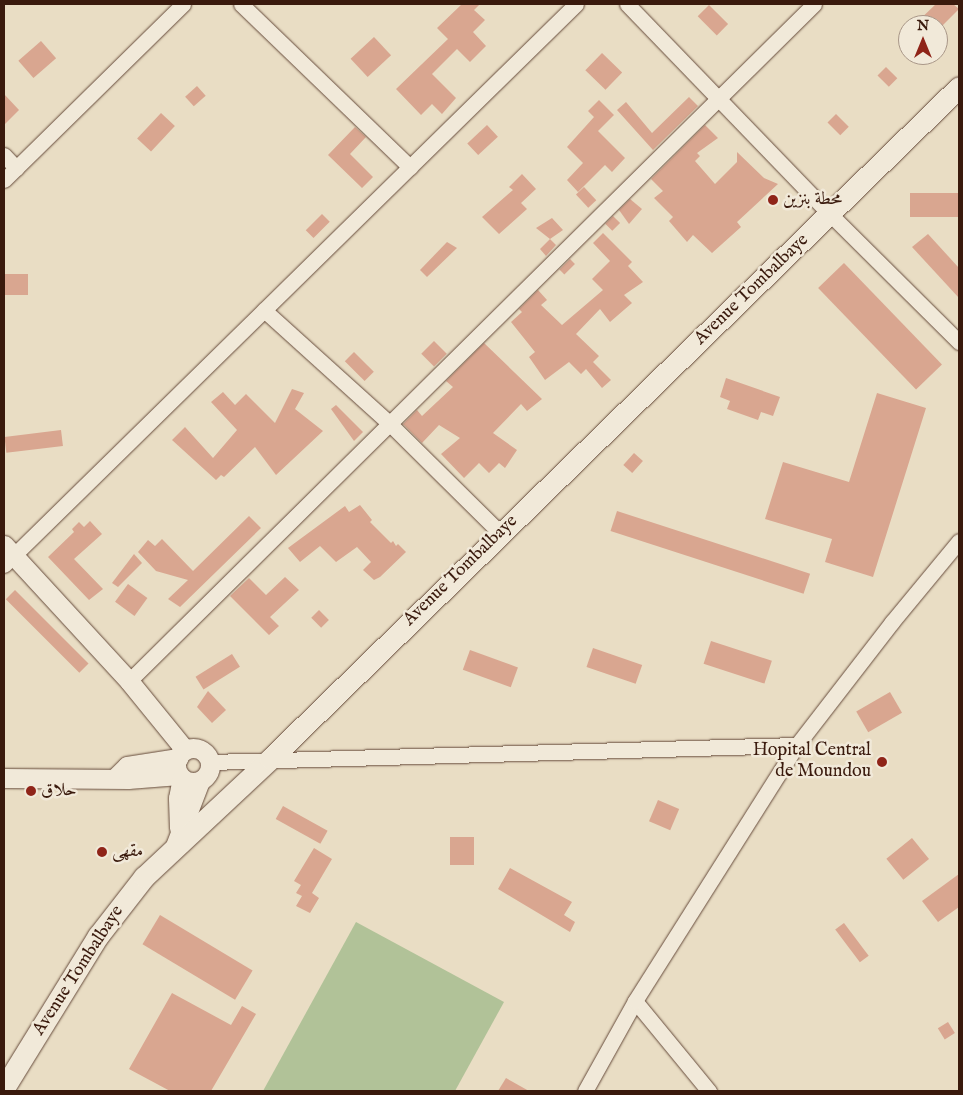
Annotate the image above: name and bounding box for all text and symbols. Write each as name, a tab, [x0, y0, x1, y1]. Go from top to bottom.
north arrow	[898, 15, 948, 65]
text: N	[917, 17, 929, 35]
place label: محطة بنزين	[783, 189, 842, 211]
marker: محطة بنزين	[767, 194, 779, 206]
street label: Avenue Tombalbaye	[690, 230, 814, 350]
street label: Avenue Tombalbaye	[399, 511, 523, 631]
place label: Hopital Central de Moundou	[753, 741, 871, 784]
marker: Hopital Central de Moundou	[875, 755, 889, 769]
place label: حلاق	[41, 780, 77, 802]
marker: حلاق	[25, 785, 37, 797]
place label: مقهى	[112, 841, 143, 863]
marker: مقهى	[96, 846, 108, 858]
street label: Avenue Tombalbaye	[29, 902, 129, 1040]

